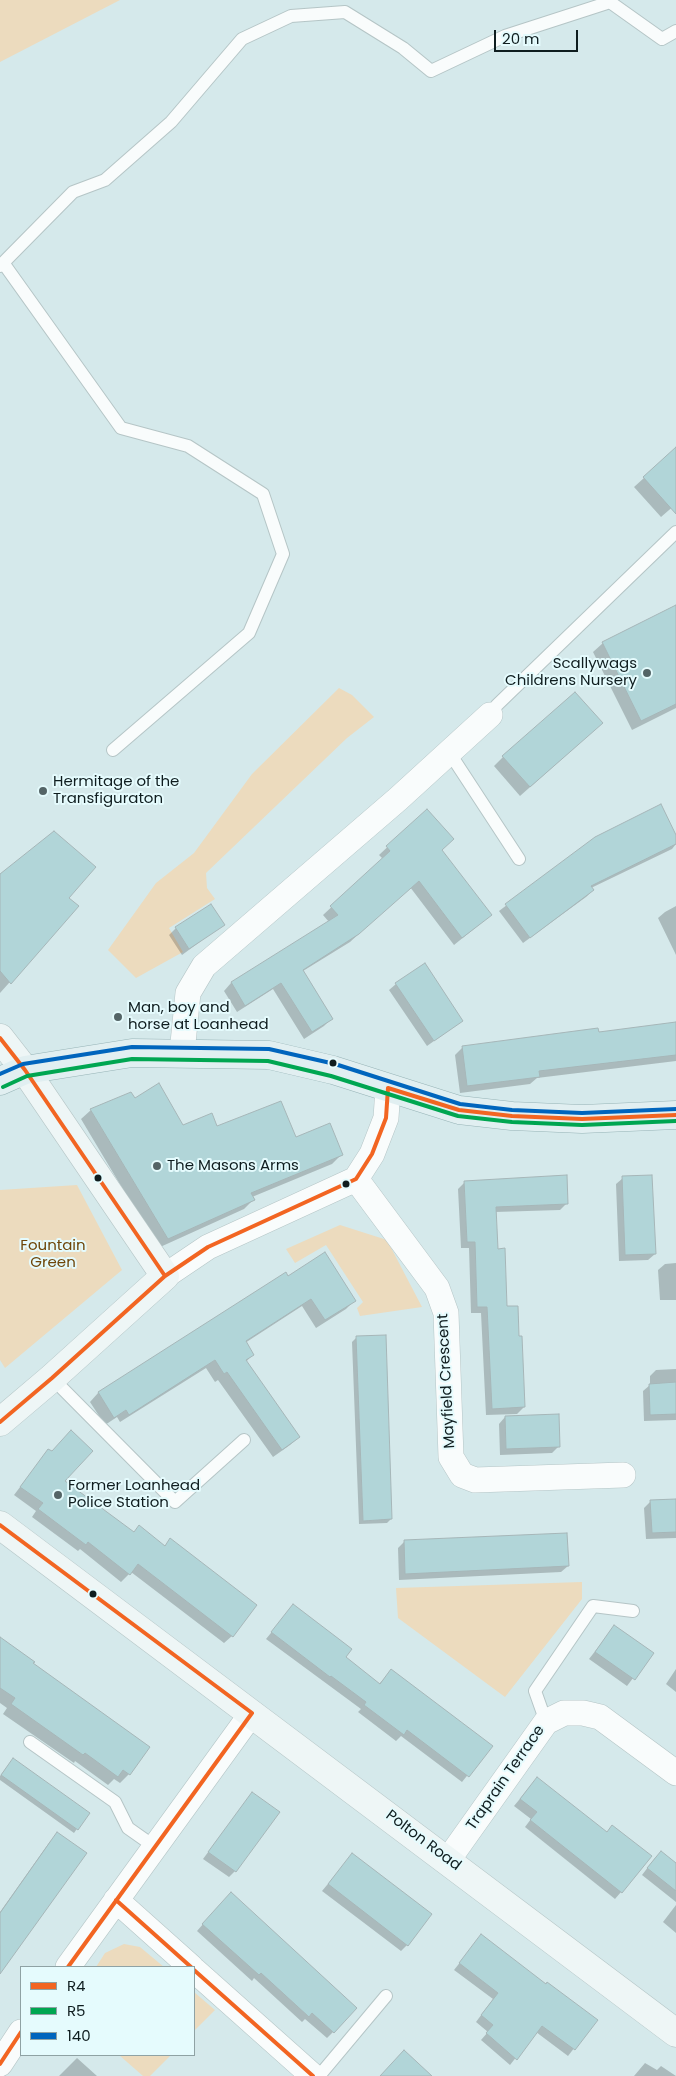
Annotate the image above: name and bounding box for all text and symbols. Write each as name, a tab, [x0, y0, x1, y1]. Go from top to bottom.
scale bar	[496, 20, 580, 52]
text: 20 m	[502, 28, 540, 49]
place label: Scallywags Childrens Nursery	[505, 655, 637, 690]
marker: Scallywags Childrens Nursery	[641, 667, 653, 679]
place label: Hermitage of the Transfiguraton	[53, 773, 179, 808]
marker: Hermitage of the Transfiguraton	[37, 785, 49, 797]
place label: Man, boy and horse at Loanhead	[128, 999, 269, 1034]
marker: Man, boy and horse at Loanhead	[112, 1011, 124, 1023]
unlabelled marker	[328, 1058, 338, 1068]
place label: The Masons Arms	[167, 1157, 299, 1175]
marker: The Masons Arms	[151, 1160, 163, 1172]
unlabelled marker	[93, 1173, 103, 1183]
unlabelled marker	[341, 1179, 351, 1189]
park label: Fountain Green	[20, 1237, 86, 1272]
street label: Mayfield Crescent	[434, 1313, 460, 1449]
place label: Former Loanhead Police Station	[68, 1477, 200, 1512]
marker: Former Loanhead Police Station	[52, 1489, 64, 1501]
unlabelled marker	[88, 1589, 98, 1599]
street label: Traprain Terrace	[463, 1722, 549, 1834]
street label: Polton Road	[382, 1807, 464, 1875]
legend	[20, 1966, 195, 2056]
text: R4	[67, 1975, 86, 1996]
text: R5	[67, 2000, 86, 2021]
text: 140	[67, 2025, 91, 2046]

